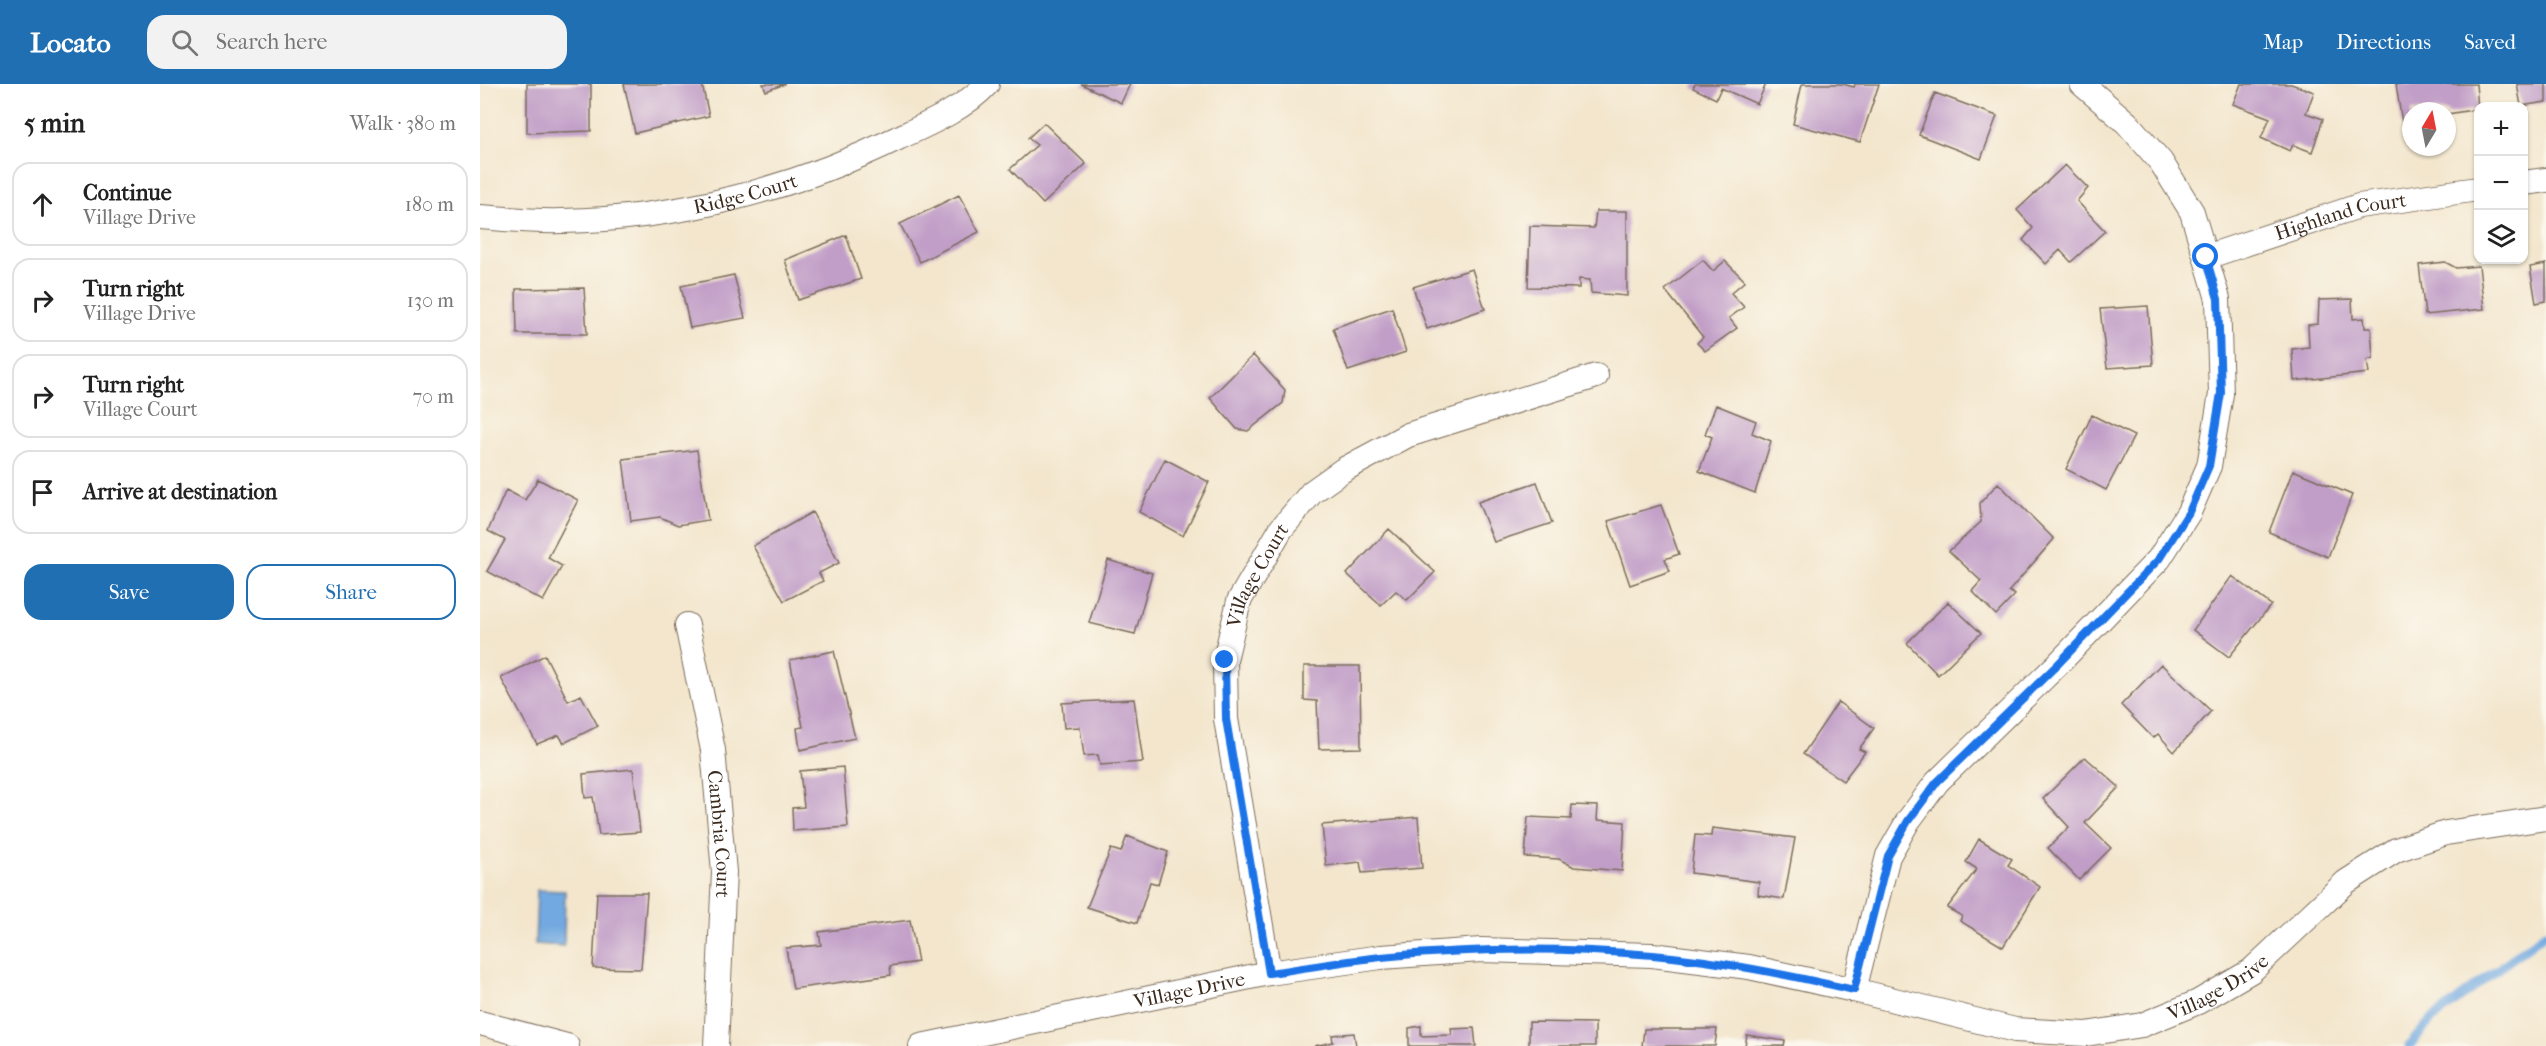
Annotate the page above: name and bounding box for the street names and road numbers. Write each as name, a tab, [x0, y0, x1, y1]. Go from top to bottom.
street label: Ridge Court	[691, 169, 800, 218]
street label: Highland Court	[2272, 188, 2408, 245]
street label: Village Court	[1221, 518, 1293, 630]
street label: Cambria Court	[703, 769, 736, 898]
street label: Village Drive	[2163, 949, 2273, 1025]
street label: Village Drive	[1131, 967, 1247, 1013]

